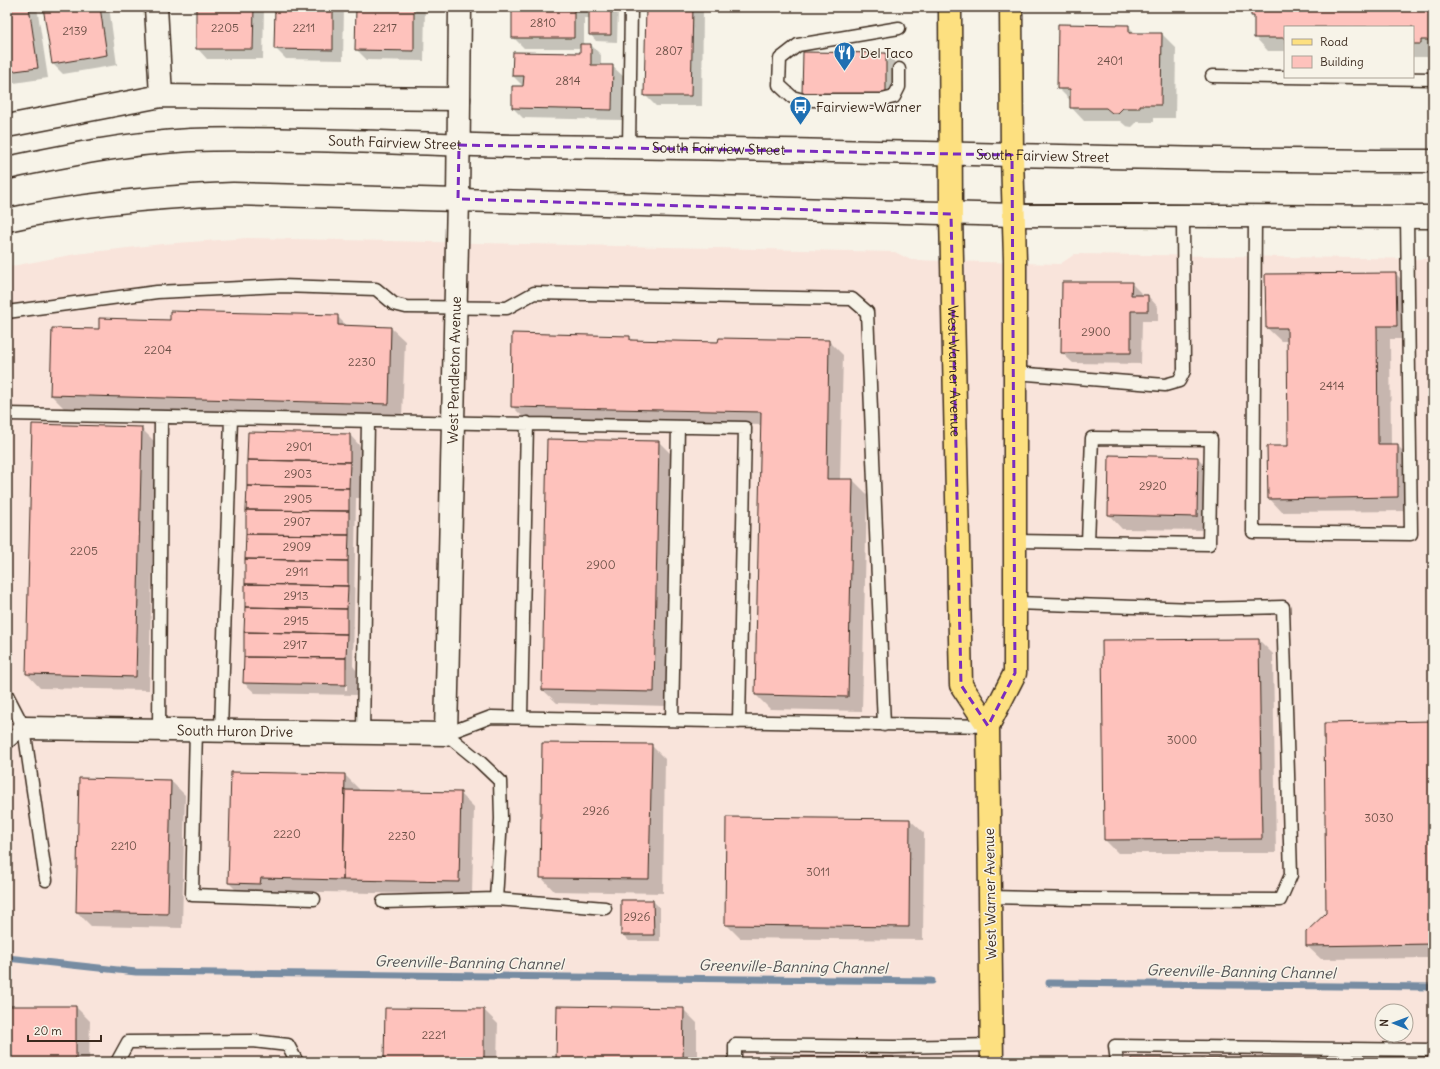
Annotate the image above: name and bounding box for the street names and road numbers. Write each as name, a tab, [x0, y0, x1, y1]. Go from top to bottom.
street label: South Fairview Street	[328, 132, 462, 154]
street label: South Fairview Street	[652, 138, 786, 159]
street label: South Fairview Street	[976, 145, 1110, 166]
street label: West Pendleton Avenue	[444, 296, 465, 444]
street label: West Warner Avenue	[944, 305, 965, 437]
street label: South Huron Drive	[177, 721, 293, 741]
street label: West Warner Avenue	[980, 828, 1000, 960]

